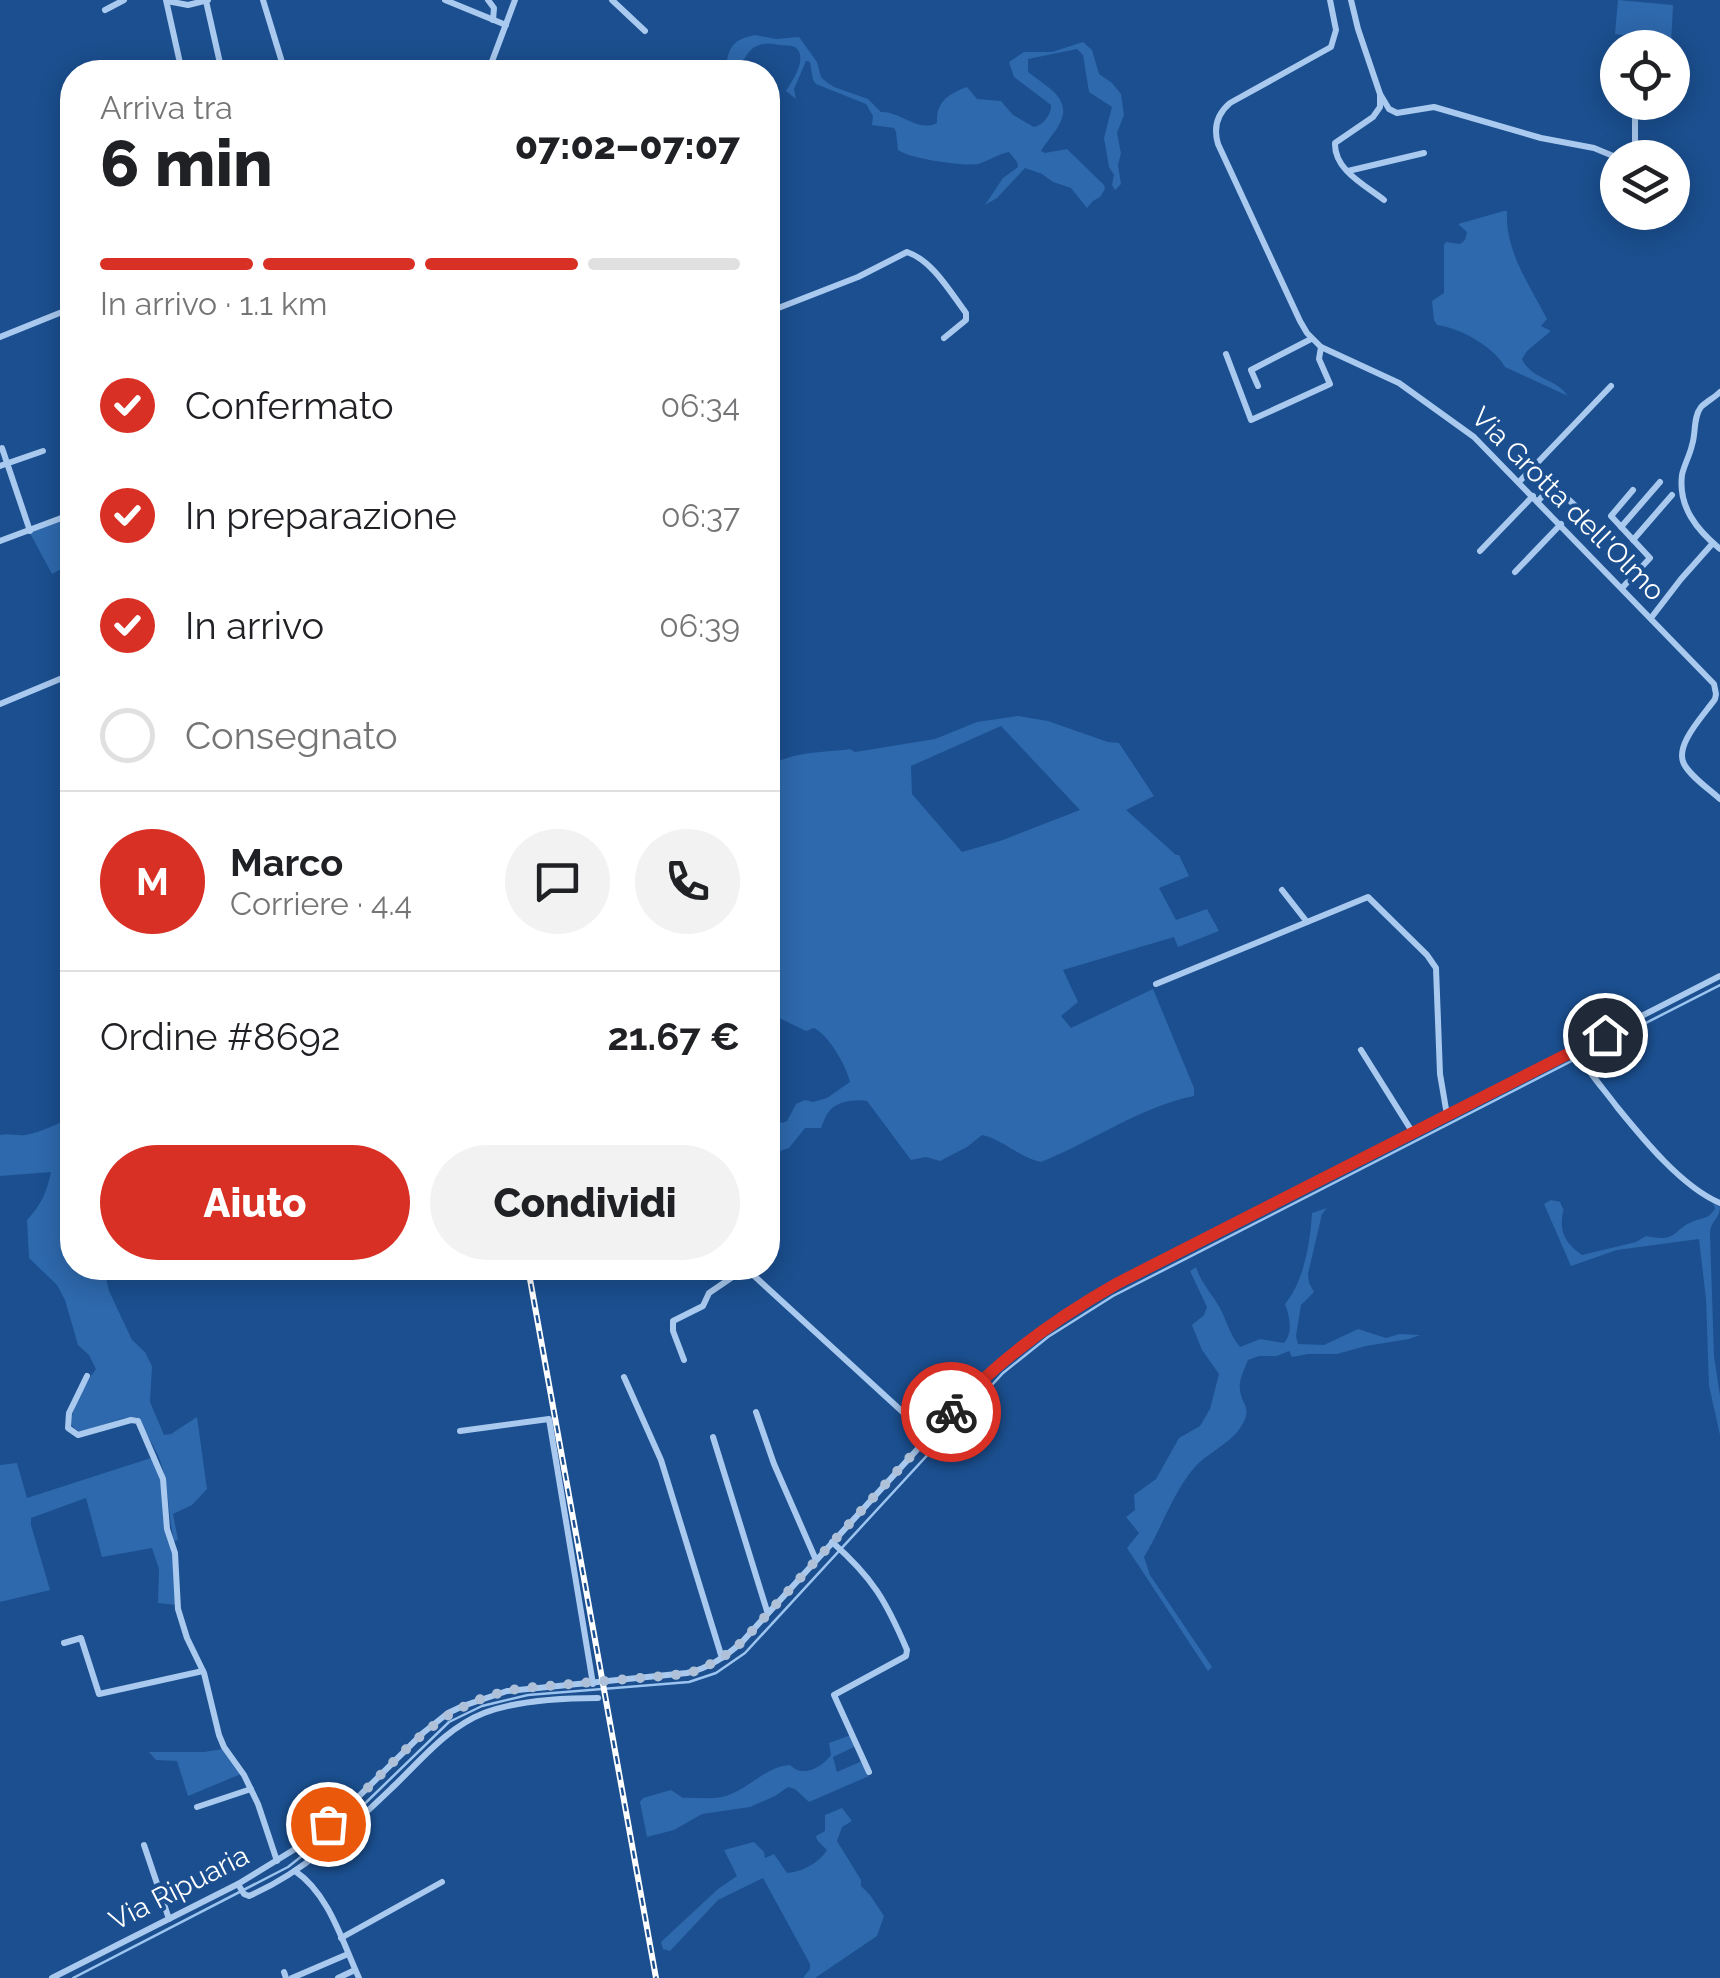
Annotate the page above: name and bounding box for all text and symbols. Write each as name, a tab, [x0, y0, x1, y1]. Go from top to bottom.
map controls	[1600, 30, 1690, 230]
button: locate	[1600, 30, 1690, 120]
text: Arriva tra	[100, 89, 233, 126]
text: 07:02–07:07	[515, 123, 740, 168]
text: 6 min	[100, 125, 273, 201]
button: layers	[1600, 140, 1690, 230]
text: In arrivo · 1.1 km	[100, 285, 328, 322]
icon: check	[100, 378, 155, 433]
text: Confermato	[185, 383, 394, 428]
text: 06:34	[661, 387, 740, 424]
street label: Via Grotta dell'Olmo	[1464, 400, 1672, 608]
icon: check	[100, 488, 155, 543]
text: In preparazione	[185, 493, 457, 538]
text: 06:37	[661, 497, 740, 534]
icon: check	[100, 598, 155, 653]
text: In arrivo	[185, 603, 324, 648]
text: 06:39	[659, 607, 740, 644]
text: Consegnato	[185, 713, 398, 758]
button: chat	[505, 829, 610, 934]
button: phone	[635, 829, 740, 934]
text: Marco	[230, 840, 343, 885]
text: M	[136, 859, 169, 904]
text: Corriere · 4.4	[230, 885, 412, 922]
pin	[1563, 993, 1648, 1078]
icon: home	[1578, 1008, 1633, 1063]
text: Ordine #8692	[100, 1014, 341, 1059]
text: 21.67 €	[607, 1014, 740, 1059]
button: Aiuto	[100, 1145, 410, 1260]
button: Condividi	[430, 1145, 740, 1260]
courier	[901, 1362, 1001, 1462]
icon: bike	[924, 1385, 979, 1440]
pin	[286, 1782, 371, 1867]
icon: bag	[301, 1797, 356, 1852]
street label: Via Ripuaria	[104, 1839, 254, 1937]

